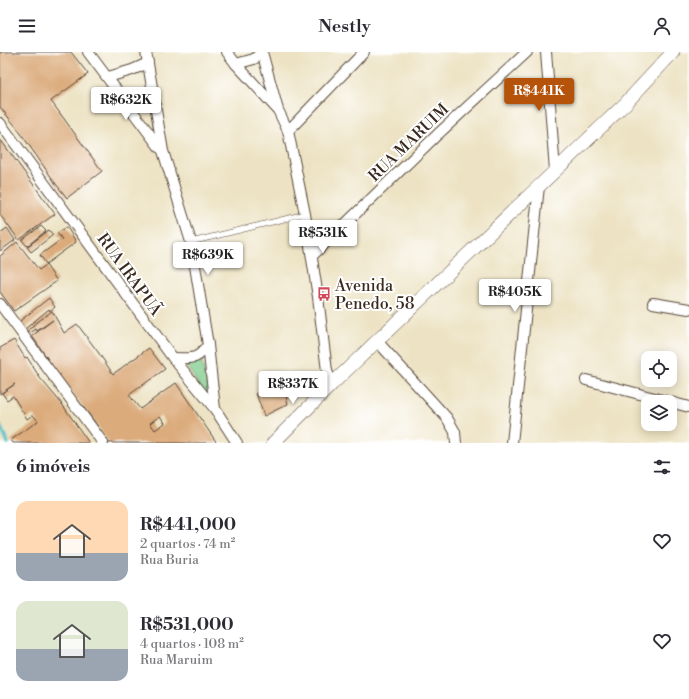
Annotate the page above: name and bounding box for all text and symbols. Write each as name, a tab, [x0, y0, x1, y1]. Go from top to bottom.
icon: menu	[16, 15, 38, 37]
text: Nestly	[318, 15, 371, 38]
icon: person	[651, 15, 673, 37]
pin: R$441K	[506, 78, 572, 112]
text: R$441K	[513, 83, 565, 99]
pin: R$632K	[93, 87, 159, 121]
text: R$632K	[100, 92, 152, 108]
street label: RUA MARUIM	[364, 99, 453, 186]
pin: R$531K	[290, 220, 356, 254]
text: R$531K	[298, 225, 348, 241]
street label: RUA IRAPUÃ	[93, 228, 169, 321]
pin: R$639K	[175, 242, 241, 276]
text: R$639K	[182, 247, 234, 263]
place label: Avenida Penedo, 58	[334, 276, 415, 314]
pin: R$405K	[482, 279, 548, 313]
text: R$405K	[488, 284, 542, 300]
bus stop icon: Avenida Penedo, 58	[316, 286, 332, 302]
map controls	[641, 351, 677, 431]
button: locate	[641, 351, 677, 387]
pin: R$337K	[260, 371, 326, 405]
text: R$337K	[268, 376, 318, 392]
button: layers	[641, 395, 677, 431]
text: 6 imóveis	[16, 456, 90, 478]
icon: filters	[651, 456, 673, 478]
text: R$441,000	[140, 514, 236, 536]
icon: home	[48, 517, 96, 565]
icon: heart	[651, 530, 673, 552]
text: 2 quartos · 74 m²	[140, 536, 235, 552]
text: Rua Buria	[140, 552, 199, 568]
text: R$531,000	[140, 614, 234, 636]
icon: home	[48, 617, 96, 665]
icon: heart	[651, 630, 673, 652]
text: 4 quartos · 108 m²	[140, 636, 244, 652]
text: Rua Maruim	[140, 652, 213, 668]

